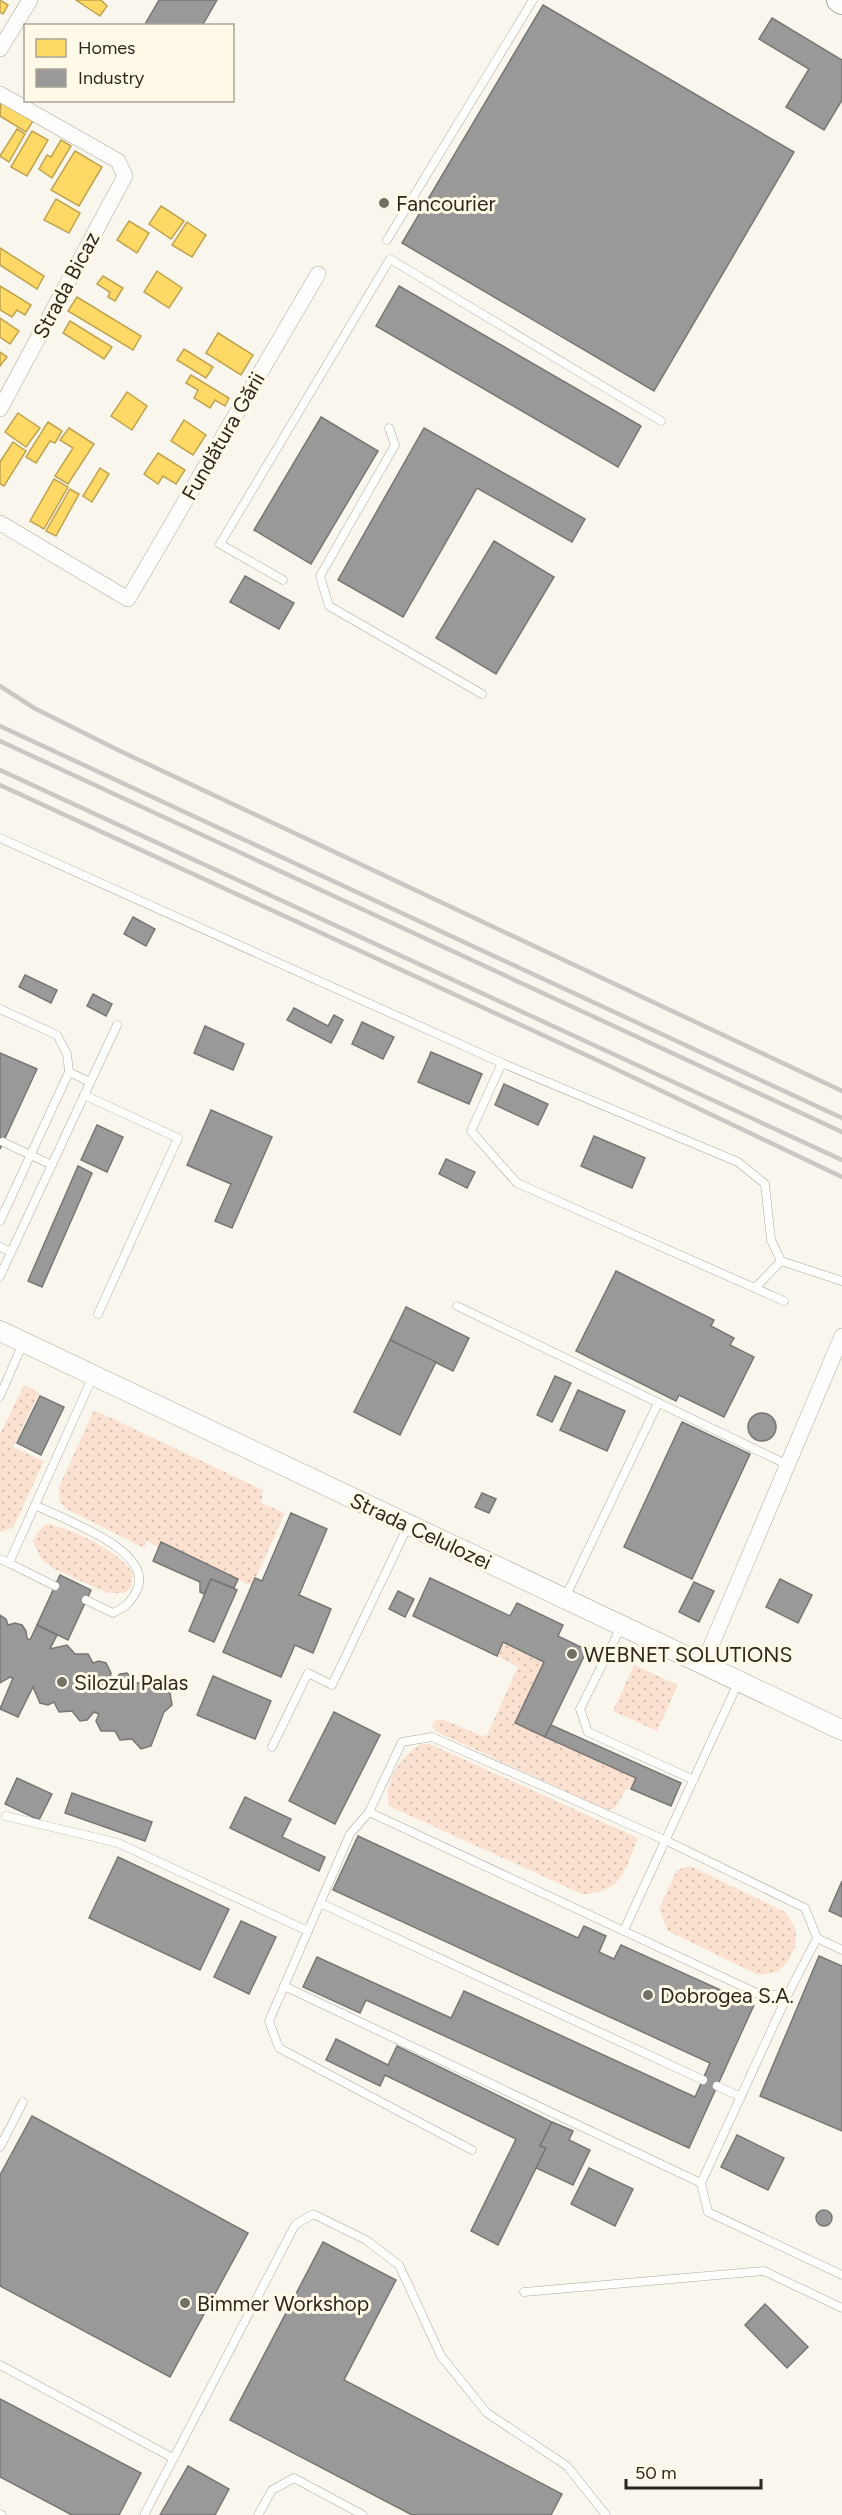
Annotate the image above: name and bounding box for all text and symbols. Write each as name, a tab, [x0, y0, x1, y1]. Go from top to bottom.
legend	[24, 24, 234, 102]
text: Homes	[78, 37, 136, 59]
text: Industry	[78, 67, 145, 89]
place label: Fancourier	[396, 191, 496, 216]
marker: Fancourier	[377, 196, 391, 210]
street label: Strada Bicaz	[28, 228, 104, 342]
street label: Fundătura Gării	[176, 367, 270, 505]
street label: Strada Celulozei	[346, 1487, 496, 1575]
place label: WEBNET SOLUTIONS	[584, 1642, 792, 1667]
marker: WEBNET SOLUTIONS	[565, 1647, 579, 1661]
place label: Silozul Palas	[74, 1670, 188, 1695]
marker: Silozul Palas	[55, 1675, 69, 1689]
place label: Dobrogea S.A.	[660, 1983, 794, 2008]
marker: Dobrogea S.A.	[641, 1988, 655, 2002]
place label: Bimmer Workshop	[197, 2291, 369, 2316]
marker: Bimmer Workshop	[178, 2296, 192, 2310]
scale bar	[626, 2452, 761, 2490]
text: 50 m	[635, 2462, 677, 2484]

